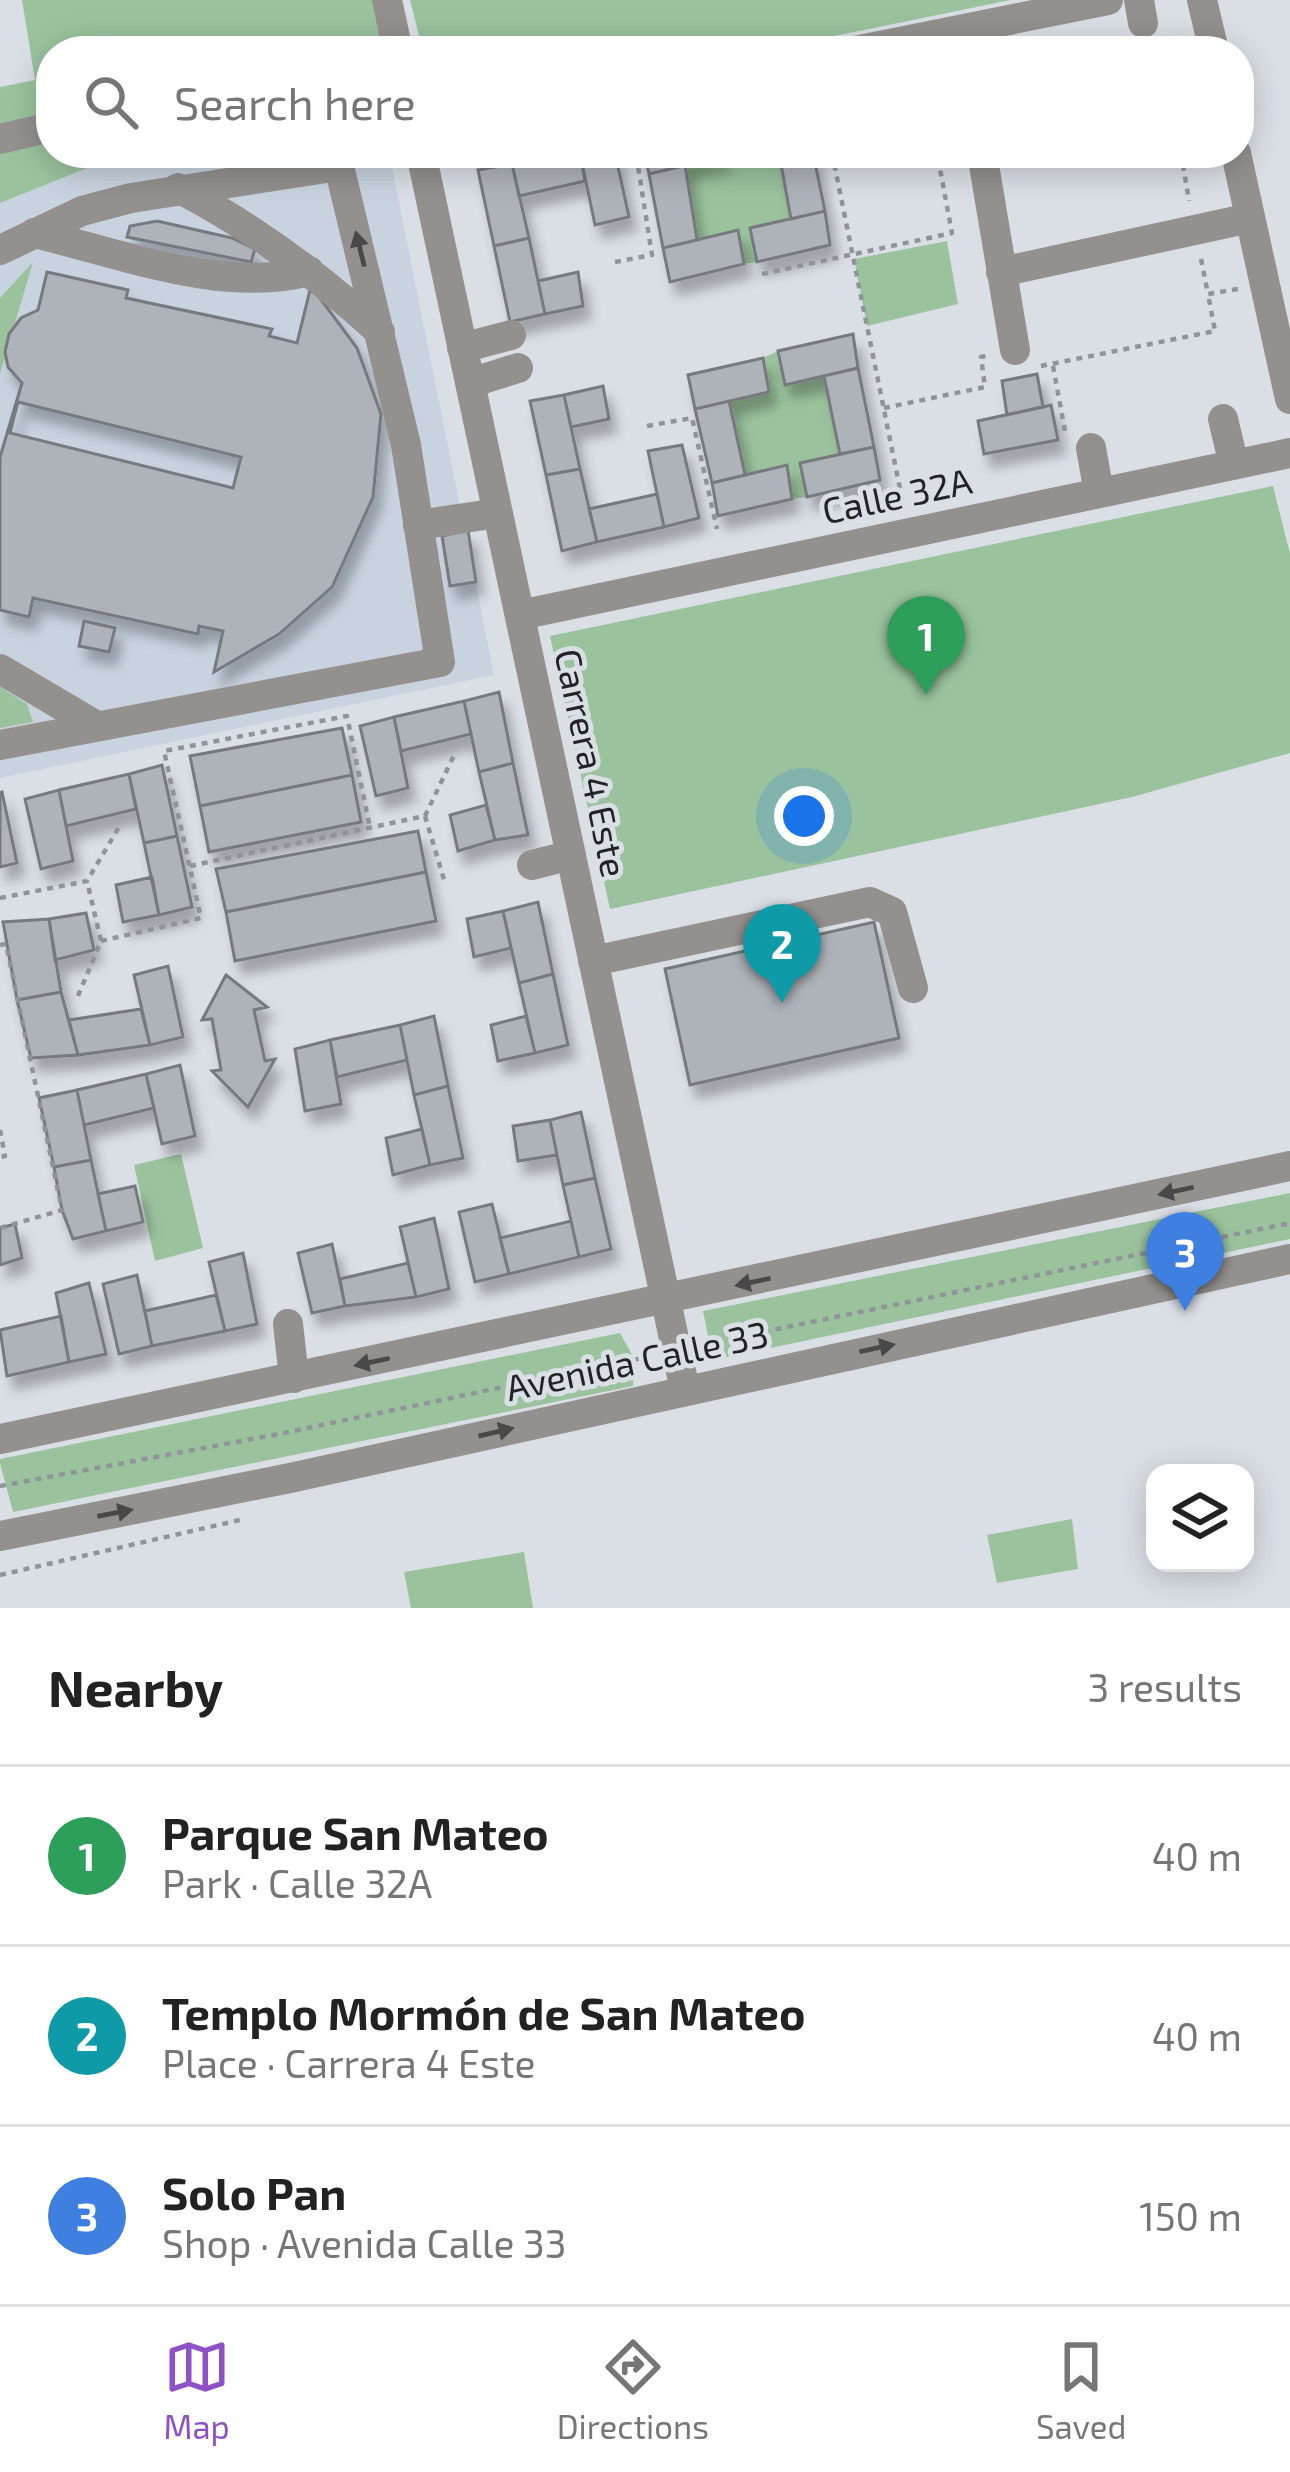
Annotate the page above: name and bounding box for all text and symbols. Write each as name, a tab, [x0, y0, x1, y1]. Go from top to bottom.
search box	[36, 36, 1254, 168]
icon: search	[78, 69, 144, 135]
text: Search here	[174, 75, 416, 129]
one-way arrow	[350, 230, 369, 267]
street label: Calle 32A	[818, 458, 976, 531]
pin: 1	[887, 596, 965, 695]
street label: Carrera 4 Este	[547, 645, 638, 881]
your location	[774, 786, 834, 846]
pin: 2	[743, 904, 821, 1003]
one-way arrow	[1156, 1182, 1194, 1201]
pin: 3	[1146, 1212, 1224, 1311]
one-way arrow	[734, 1273, 772, 1292]
street label: Avenida Calle 33	[502, 1311, 772, 1408]
one-way arrow	[859, 1338, 896, 1357]
one-way arrow	[352, 1353, 390, 1372]
one-way arrow	[478, 1421, 516, 1440]
map controls	[1146, 1464, 1254, 1572]
button: layers	[1146, 1464, 1254, 1572]
one-way arrow	[96, 1503, 134, 1522]
text: Nearby	[48, 1656, 223, 1717]
text: 3 results	[1088, 1663, 1242, 1710]
text: Parque San Mateo	[162, 1805, 549, 1859]
text: 1	[79, 1832, 95, 1879]
text: 40 m	[1152, 1832, 1242, 1879]
text: Park · Calle 32A	[162, 1859, 432, 1906]
text: Templo Mormón de San Mateo	[162, 1985, 806, 2039]
text: 2	[76, 2012, 98, 2059]
text: 40 m	[1152, 2012, 1242, 2059]
text: Place · Carrera 4 Este	[162, 2039, 536, 2086]
text: Solo Pan	[162, 2165, 346, 2219]
text: 3	[76, 2192, 98, 2239]
text: 150 m	[1139, 2192, 1242, 2239]
text: Shop · Avenida Calle 33	[162, 2219, 566, 2266]
tab: Map	[164, 2334, 230, 2446]
tab: Directions	[557, 2334, 709, 2446]
tab: Saved	[1036, 2334, 1126, 2446]

